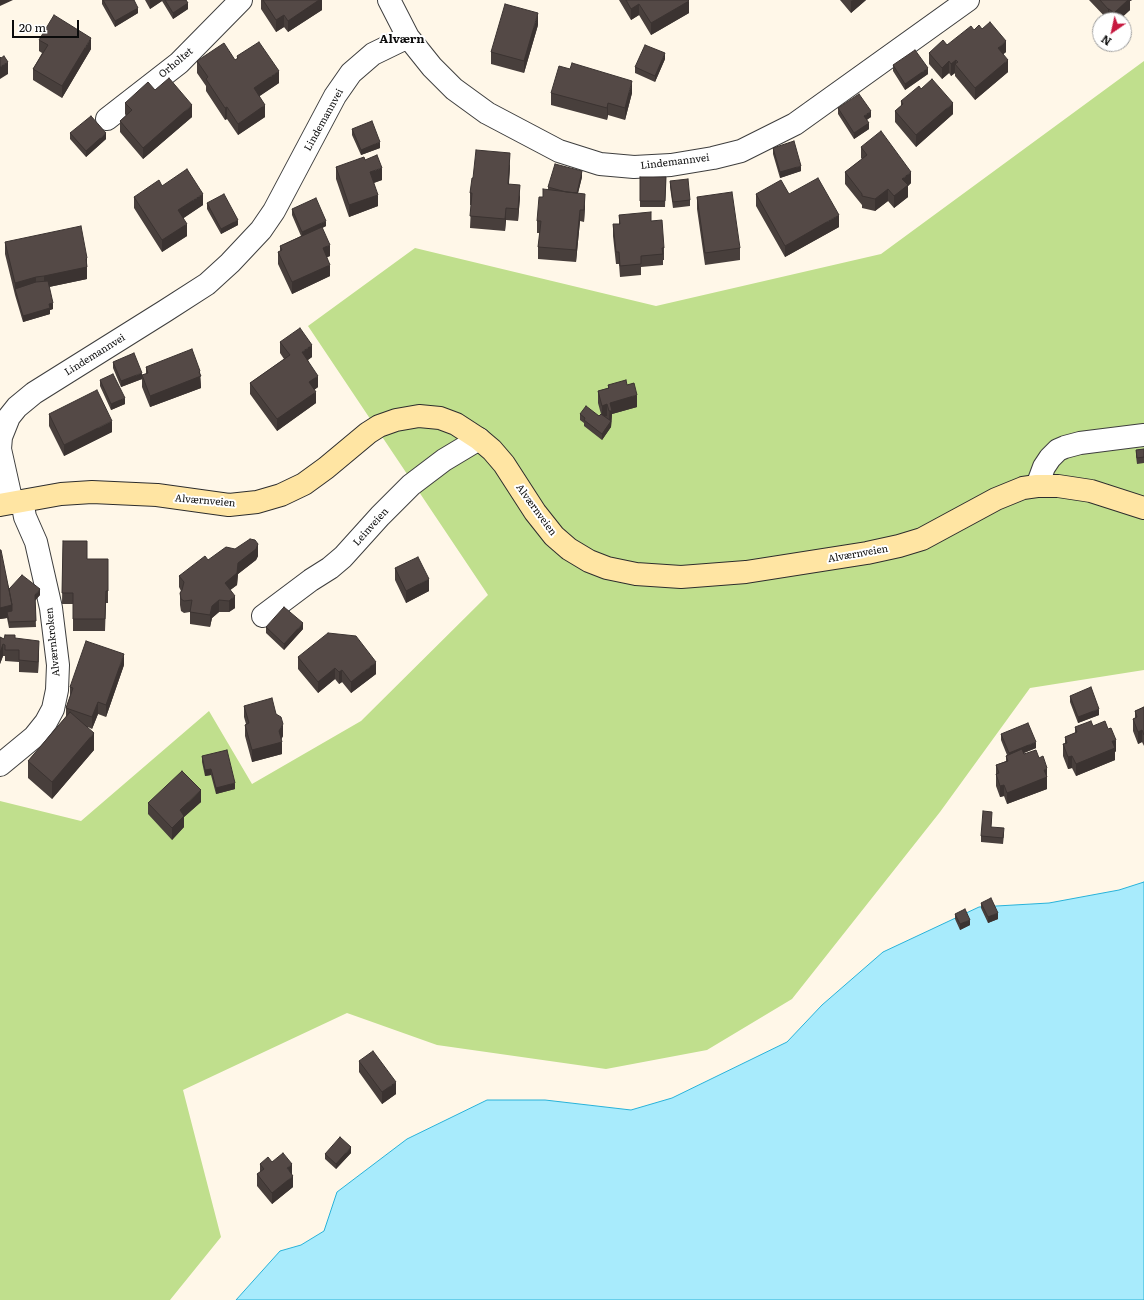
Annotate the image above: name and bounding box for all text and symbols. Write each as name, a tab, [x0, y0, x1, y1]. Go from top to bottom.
scale bar	[14, 12, 81, 38]
north arrow	[1092, 12, 1132, 52]
text: 20 m	[19, 18, 46, 36]
district label: Alværn	[379, 32, 425, 46]
text: N	[1098, 32, 1114, 50]
street label: Orholtet	[157, 45, 195, 81]
street label: Lindemannvei	[302, 87, 346, 153]
street label: Lindemannvei	[640, 152, 710, 172]
street label: Lindemannvei	[62, 332, 128, 378]
street label: Alværnveien	[513, 482, 559, 538]
street label: Alværnveien	[174, 492, 236, 510]
street label: Leinveien	[351, 506, 391, 548]
street label: Alværnveien	[827, 543, 889, 565]
street label: Alværnkroken	[43, 607, 63, 677]

